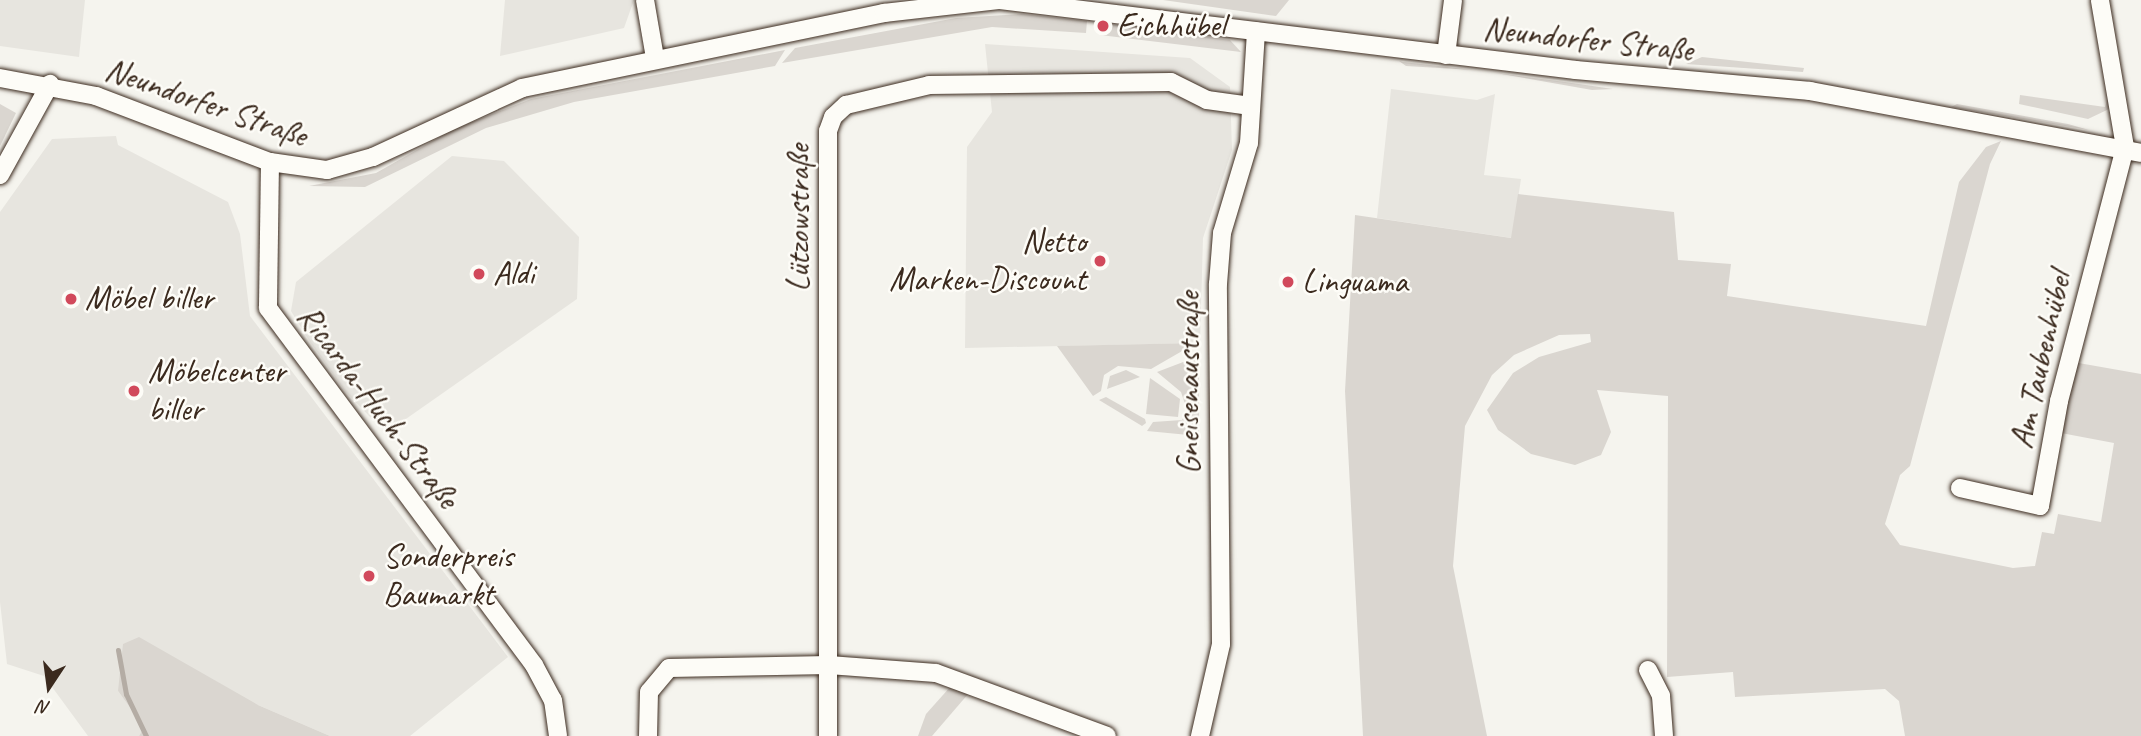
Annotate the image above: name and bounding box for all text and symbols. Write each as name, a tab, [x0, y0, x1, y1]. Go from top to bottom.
place label: Eichhübel	[1117, 6, 1225, 46]
street label: Neundorfer Straße	[1480, 9, 1696, 71]
marker: Eichhübel	[1095, 18, 1111, 34]
street label: Neundorfer Straße	[99, 50, 313, 156]
street label: Lützowstraße	[779, 144, 819, 292]
place label: Netto Marken-Discount	[889, 222, 1086, 300]
marker: Netto Marken-Discount	[1092, 253, 1108, 269]
place label: Aldi	[493, 254, 534, 294]
place label: Linguama	[1302, 262, 1408, 302]
marker: Aldi	[471, 266, 487, 282]
street label: Am Taubenhübel	[2002, 268, 2080, 452]
marker: Linguama	[1280, 274, 1296, 290]
place label: Möbel biller	[85, 279, 213, 319]
marker: Möbel biller	[63, 291, 79, 307]
street label: Gneisenaustraße	[1169, 292, 1209, 474]
street label: Ricarda-Huch-Straße	[289, 298, 467, 516]
place label: Möbelcenter biller	[148, 352, 285, 430]
marker: Möbelcenter biller	[126, 383, 142, 399]
place label: Sonderpreis Baumarkt	[383, 537, 513, 615]
marker: Sonderpreis Baumarkt	[361, 568, 377, 584]
north arrow	[14, 652, 84, 722]
text: N	[36, 694, 53, 720]

